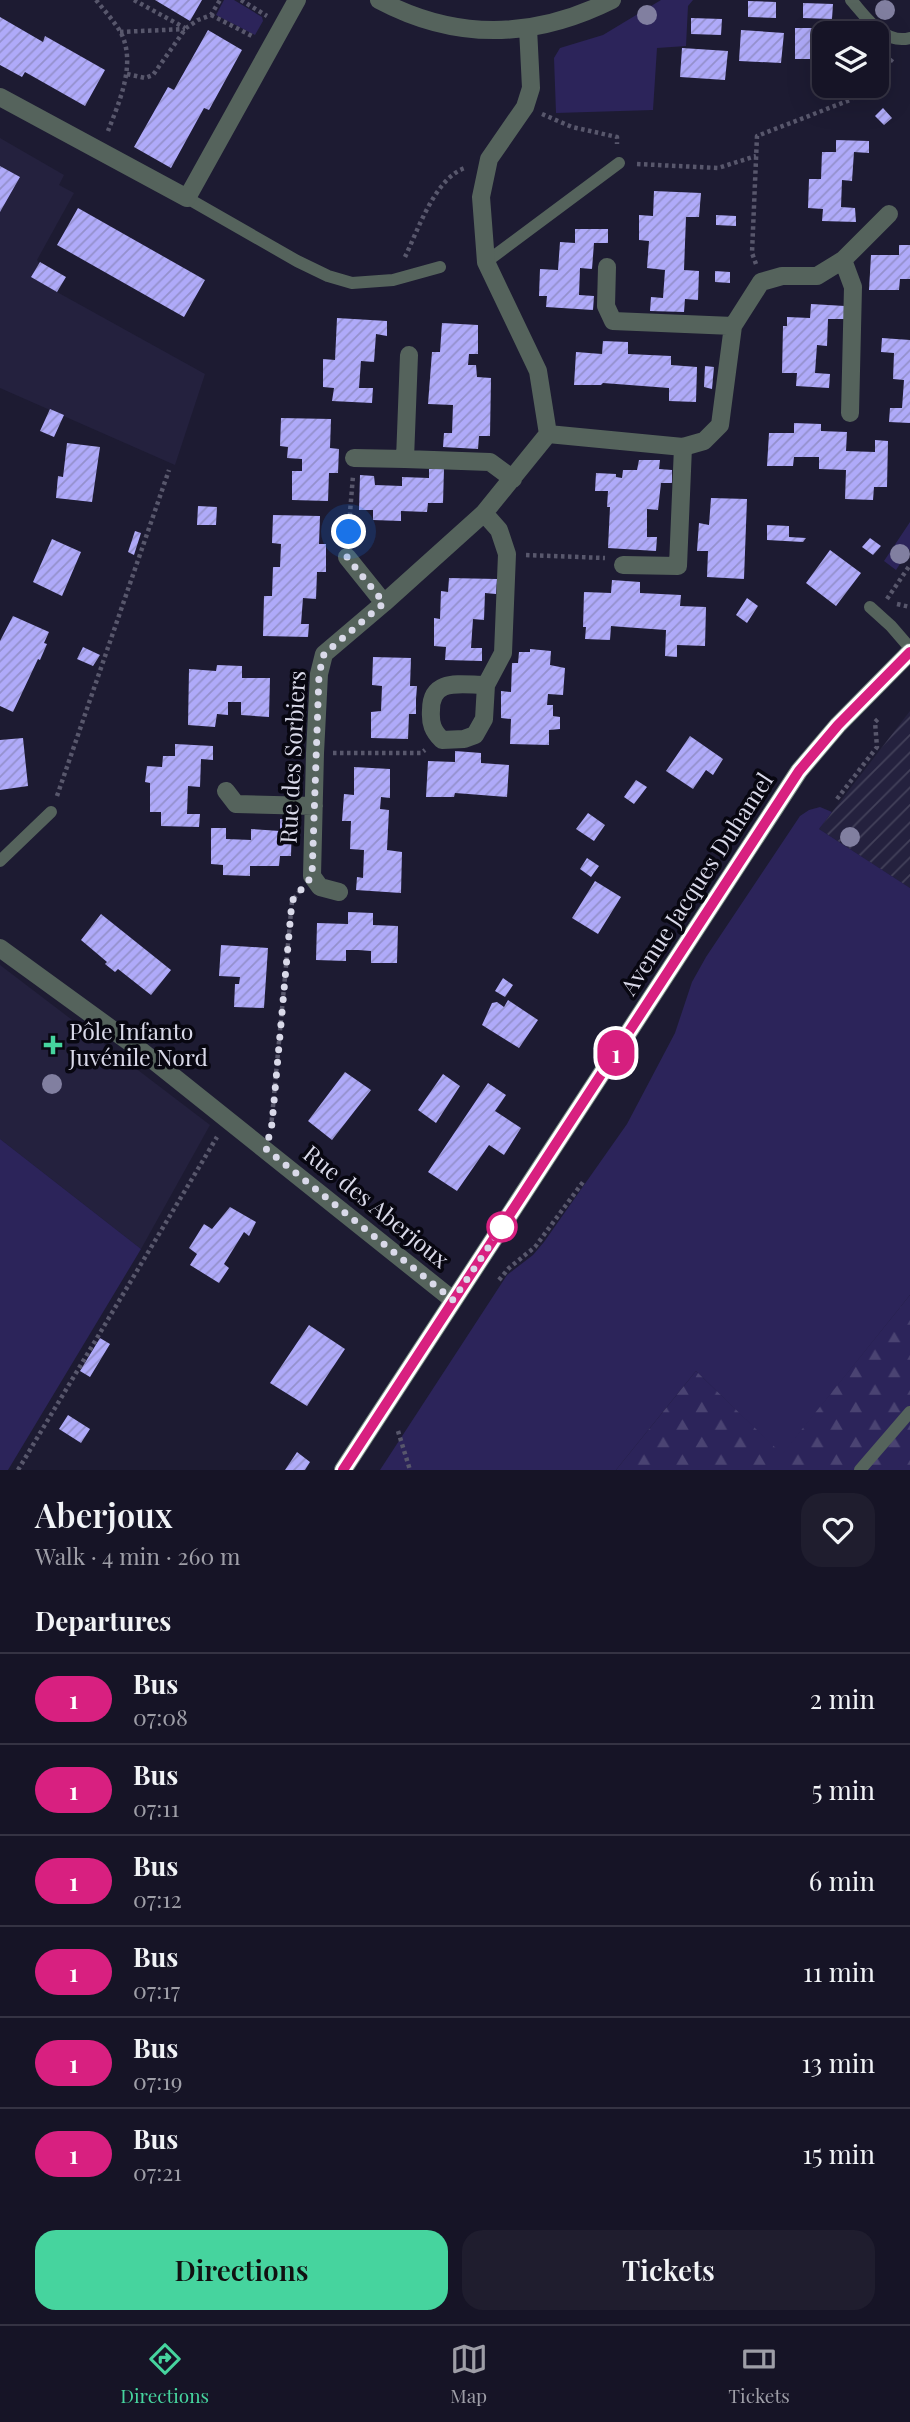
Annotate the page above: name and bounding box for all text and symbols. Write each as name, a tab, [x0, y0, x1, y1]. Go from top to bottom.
map controls	[812, 21, 889, 98]
button: layers	[812, 21, 889, 98]
your location	[331, 514, 366, 549]
street label: Rue des Sorbiers	[271, 670, 312, 844]
street label: Avenue Jacques Duhamel	[612, 766, 779, 1001]
place label: Pôle Infanto Juvénile Nord	[68, 1015, 208, 1072]
line badge: 1	[593, 1030, 639, 1076]
marker: Pôle Infanto Juvénile Nord	[43, 1035, 63, 1055]
text: 1	[611, 1037, 621, 1069]
street label: Rue des Aberjoux	[298, 1137, 456, 1274]
unlabelled marker	[487, 1212, 517, 1242]
text: Aberjoux	[35, 1492, 172, 1536]
button: heart	[801, 1493, 875, 1567]
text: Walk · 4 min · 260 m	[35, 1540, 240, 1571]
text: Departures	[35, 1603, 171, 1638]
text: Bus	[133, 1666, 178, 1701]
text: 2 min	[810, 1681, 875, 1716]
text: 1	[69, 1683, 78, 1715]
text: 07:08	[133, 1701, 188, 1732]
text: Bus	[133, 1757, 178, 1792]
text: 5 min	[812, 1772, 875, 1807]
text: 1	[69, 1774, 78, 1806]
text: 07:11	[133, 1792, 179, 1823]
text: Bus	[133, 1848, 178, 1883]
text: 6 min	[809, 1863, 875, 1898]
text: 1	[69, 1865, 78, 1897]
text: 07:12	[133, 1883, 182, 1914]
text: Bus	[133, 1939, 178, 1974]
text: 11 min	[803, 1954, 875, 1989]
text: 1	[69, 1956, 78, 1988]
text: 07:17	[133, 1974, 180, 2005]
text: Bus	[133, 2030, 178, 2065]
text: 13 min	[801, 2045, 875, 2080]
text: 1	[69, 2047, 78, 2079]
text: 07:19	[133, 2065, 182, 2096]
text: Bus	[133, 2121, 178, 2156]
text: 15 min	[803, 2136, 875, 2171]
text: 1	[69, 2138, 78, 2170]
text: 07:21	[133, 2156, 182, 2187]
button: Directions	[35, 2230, 448, 2310]
button: Tickets	[462, 2230, 875, 2310]
tab: Directions	[120, 2340, 209, 2408]
tab: Map	[450, 2340, 488, 2408]
tab: Tickets	[728, 2340, 790, 2408]

